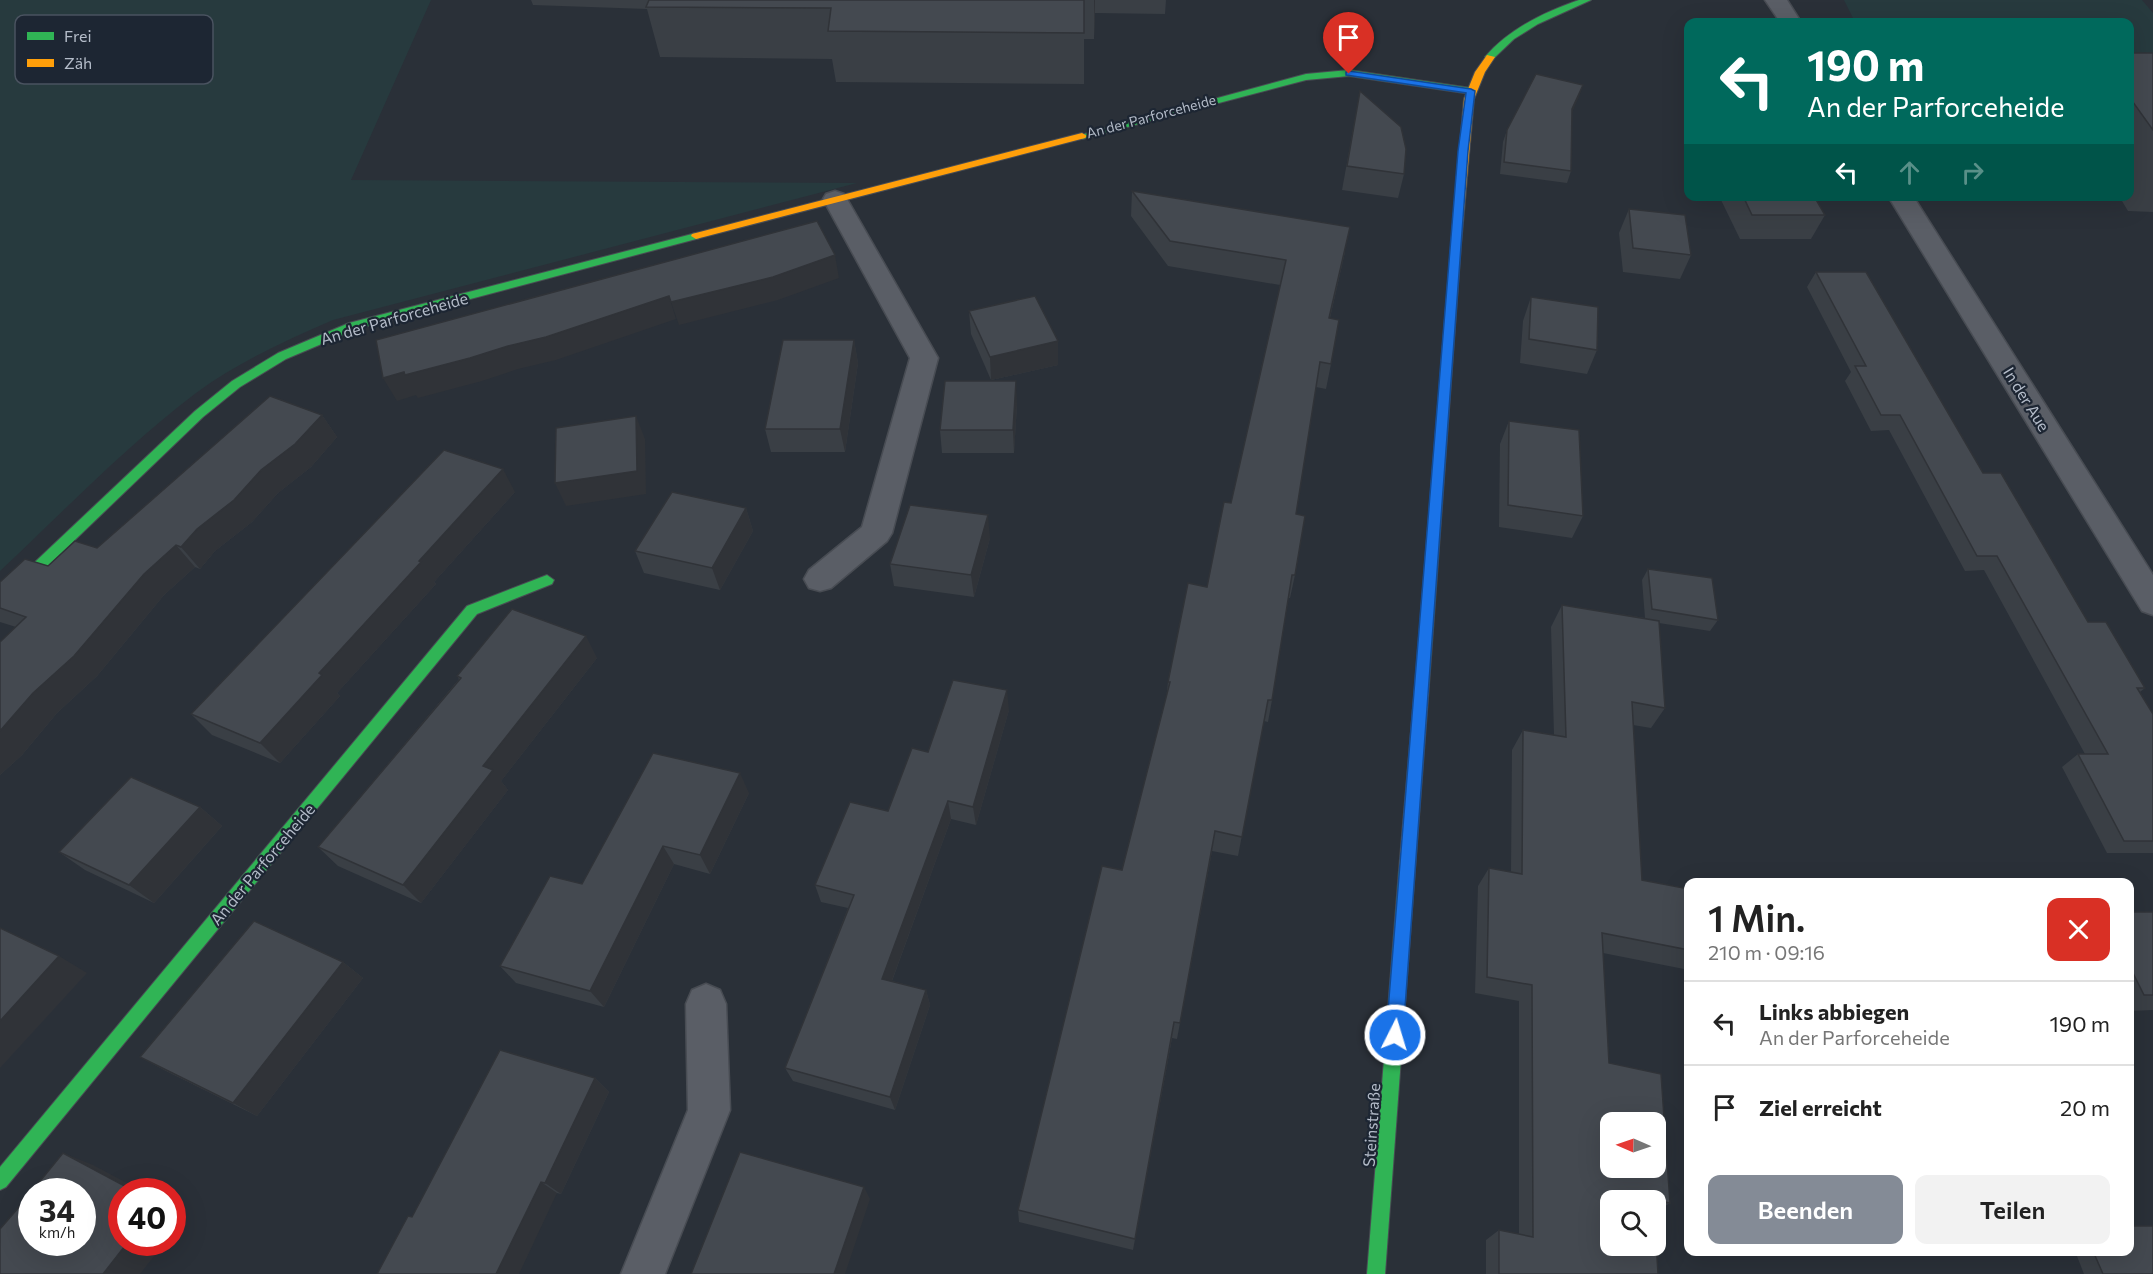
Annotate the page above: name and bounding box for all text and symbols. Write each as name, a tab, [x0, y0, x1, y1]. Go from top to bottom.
pin	[1323, 12, 1374, 74]
legend	[15, 15, 213, 84]
icon: arrive	[1332, 21, 1365, 54]
text: Frei	[64, 26, 92, 45]
text: 190 m	[1807, 38, 1925, 90]
icon: left	[1708, 42, 1786, 120]
text: Zäh	[64, 53, 92, 72]
text: An der Parforceheide	[1807, 90, 2064, 123]
street label: An der Parforceheide	[1084, 91, 1218, 141]
icon: left	[1830, 156, 1863, 189]
icon: ahead	[1893, 156, 1926, 189]
icon: right	[1956, 156, 1989, 189]
street label: An der Parforceheide	[318, 288, 470, 348]
street label: In der Aue	[2000, 363, 2054, 435]
street label: An der Parforceheide	[206, 799, 318, 929]
text: 1 Min.	[1708, 895, 1805, 939]
button: close	[2047, 898, 2110, 961]
text: 210 m · 09:16	[1708, 940, 1825, 964]
text: Links abbiegen	[1759, 998, 1909, 1025]
position arrow	[1363, 1003, 1427, 1067]
icon: left	[1708, 1007, 1741, 1040]
text: 190 m	[2049, 1010, 2110, 1037]
text: An der Parforceheide	[1759, 1025, 1950, 1049]
street label: Steinstraße	[1359, 1082, 1383, 1168]
icon: arrive	[1708, 1091, 1741, 1124]
text: Ziel erreicht	[1759, 1094, 1882, 1121]
text: 20 m	[2060, 1094, 2110, 1121]
north arrow	[1600, 1112, 1666, 1178]
map controls	[1600, 1112, 1666, 1256]
button: Beenden	[1708, 1175, 1903, 1244]
button: Teilen	[1915, 1175, 2110, 1244]
speed limit sign: 40	[108, 1178, 186, 1256]
button: search	[1600, 1190, 1666, 1256]
text: 34	[39, 1191, 75, 1228]
text: km/h	[39, 1223, 75, 1241]

